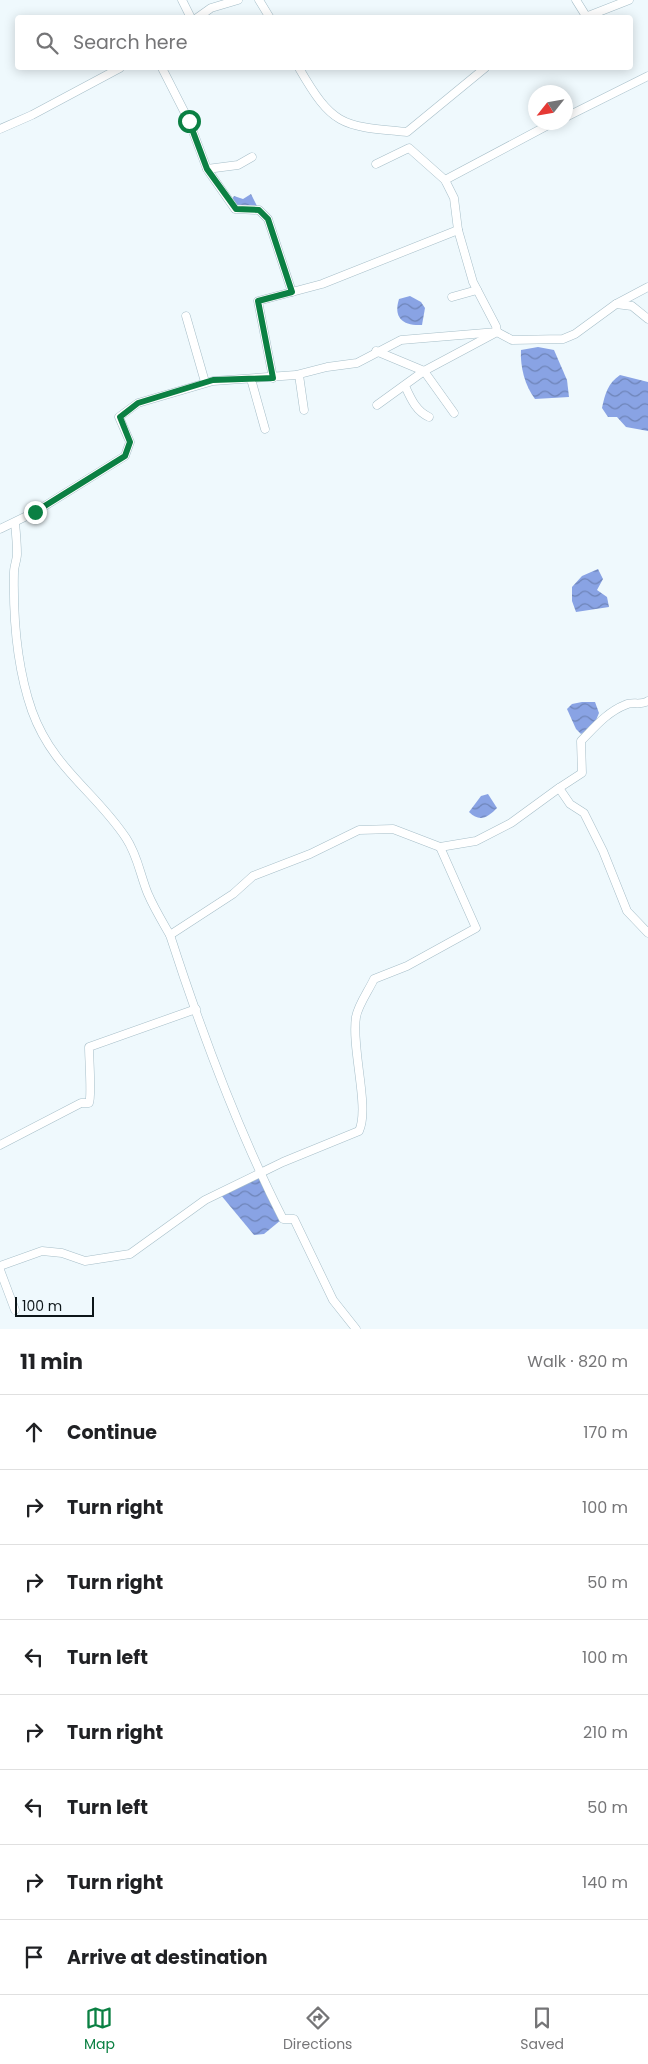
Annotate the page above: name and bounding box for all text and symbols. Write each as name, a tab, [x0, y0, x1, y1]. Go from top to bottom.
search box	[15, 15, 633, 70]
icon: search	[33, 29, 61, 57]
text: Search here	[73, 29, 187, 56]
north arrow	[528, 85, 573, 130]
route start	[178, 110, 201, 133]
route end	[24, 501, 47, 524]
scale bar	[15, 1294, 94, 1317]
text: 100 m	[22, 1296, 62, 1316]
text: 11 min	[20, 1347, 83, 1376]
text: Walk · 820 m	[527, 1350, 628, 1373]
icon: ahead	[20, 1418, 48, 1446]
text: Continue	[67, 1419, 157, 1446]
text: 170 m	[583, 1421, 628, 1444]
icon: right	[20, 1493, 48, 1521]
text: Turn right	[67, 1494, 163, 1521]
text: 100 m	[582, 1496, 628, 1519]
icon: right	[20, 1568, 48, 1596]
text: Turn right	[67, 1569, 163, 1596]
text: 50 m	[587, 1571, 628, 1594]
icon: left	[20, 1643, 48, 1671]
text: Turn left	[67, 1644, 148, 1671]
text: 100 m	[582, 1646, 628, 1669]
icon: right	[20, 1718, 48, 1746]
text: Turn right	[67, 1719, 163, 1746]
text: 210 m	[583, 1721, 628, 1744]
icon: left	[20, 1793, 48, 1821]
text: Turn left	[67, 1794, 148, 1821]
text: 50 m	[587, 1796, 628, 1819]
icon: right	[20, 1868, 48, 1896]
text: Turn right	[67, 1869, 163, 1896]
text: 140 m	[582, 1871, 628, 1894]
icon: arrive	[20, 1943, 48, 1971]
text: Arrive at destination	[67, 1944, 268, 1971]
tab: Map	[84, 2004, 115, 2055]
tab: Directions	[283, 2004, 352, 2055]
tab: Saved	[520, 2004, 564, 2055]

